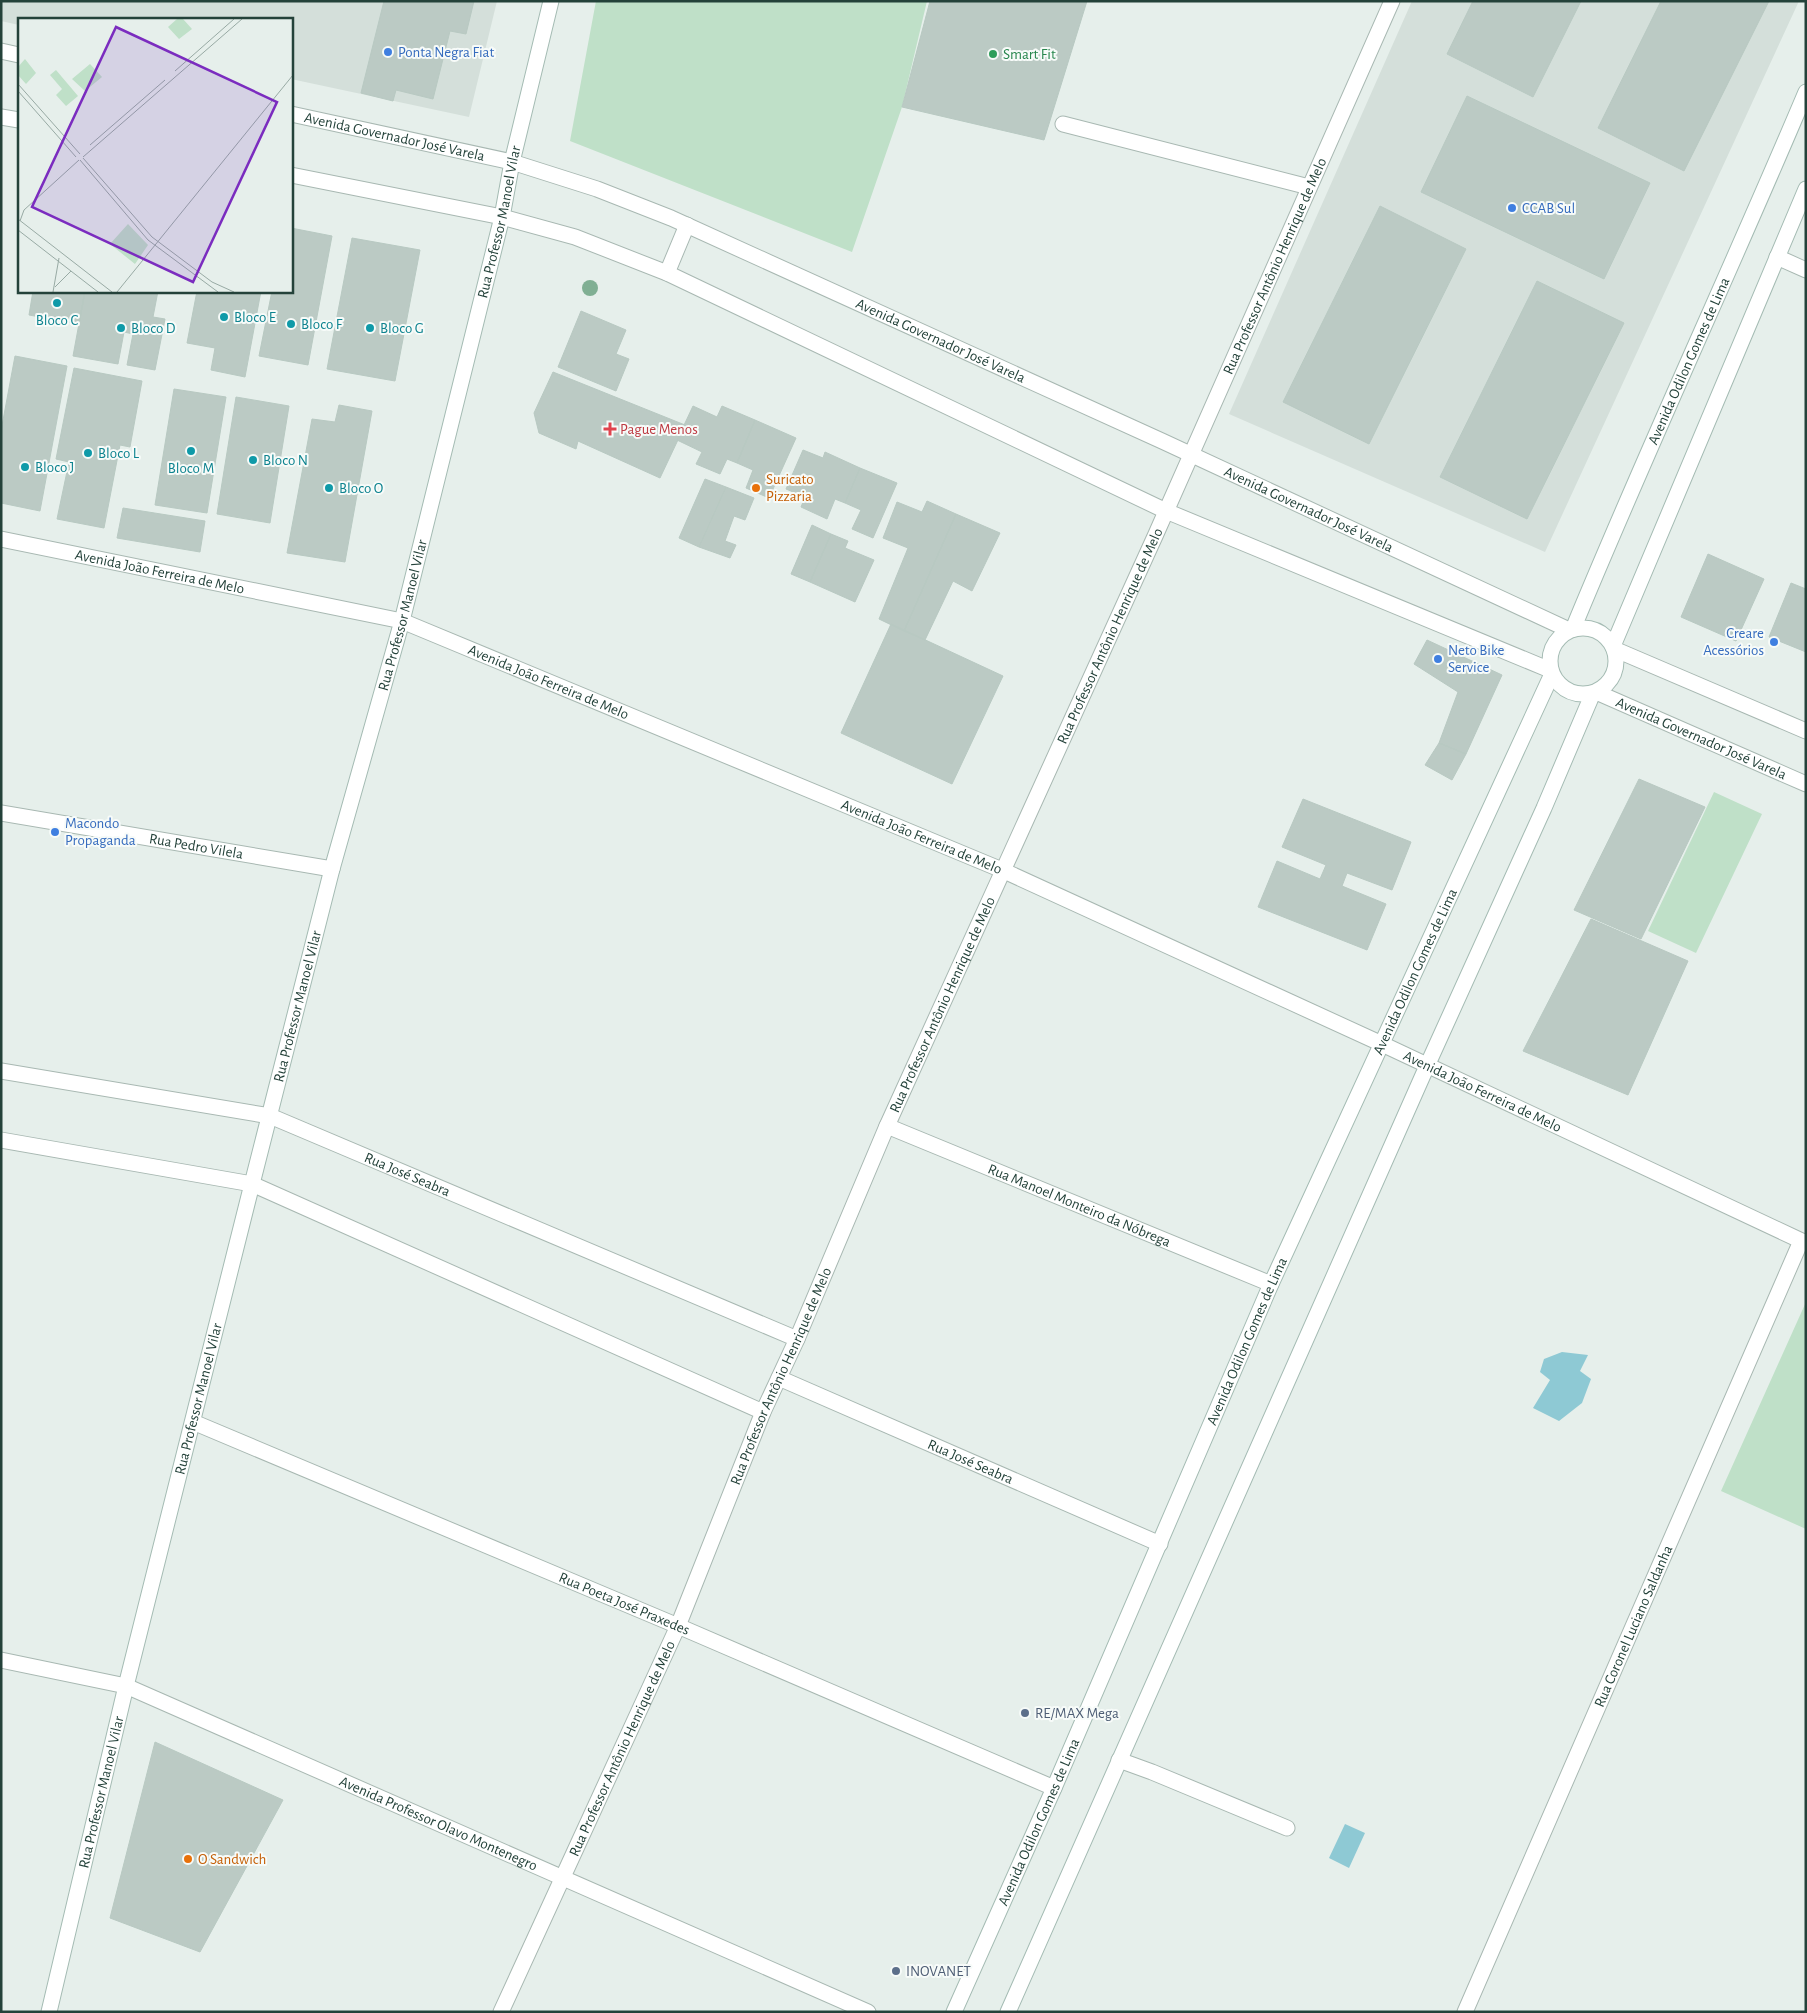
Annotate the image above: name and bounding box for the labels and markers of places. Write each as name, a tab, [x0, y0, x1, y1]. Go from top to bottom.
place label: Ponta Negra Fiat	[398, 45, 495, 60]
marker: Ponta Negra Fiat	[382, 46, 394, 58]
place label: Smart Fit	[1003, 47, 1056, 62]
marker: Smart Fit	[987, 48, 999, 60]
place label: CCAB Sul	[1522, 201, 1575, 216]
marker: CCAB Sul	[1506, 202, 1518, 214]
marker: Bloco C	[51, 297, 63, 309]
place label: Bloco E	[234, 310, 276, 325]
marker: Bloco E	[218, 311, 230, 323]
place label: Bloco C	[36, 313, 78, 328]
place label: Bloco F	[301, 317, 343, 332]
marker: Bloco F	[285, 318, 297, 330]
place label: Bloco D	[131, 321, 176, 336]
place label: Bloco G	[380, 321, 424, 336]
marker: Bloco D	[115, 322, 127, 334]
marker: Bloco G	[364, 322, 376, 334]
place label: Pague Menos	[620, 422, 698, 437]
marker: Pague Menos	[604, 423, 616, 435]
marker: Bloco M	[185, 445, 197, 457]
place label: Bloco L	[98, 446, 140, 461]
marker: Bloco L	[82, 447, 94, 459]
place label: Bloco N	[263, 453, 308, 468]
marker: Bloco N	[247, 454, 259, 466]
place label: Bloco J	[35, 460, 74, 475]
marker: Bloco J	[19, 461, 31, 473]
place label: Bloco M	[168, 461, 214, 476]
place label: Suricato Pizzaria	[766, 472, 814, 504]
place label: Bloco O	[339, 481, 383, 496]
marker: Bloco O	[323, 482, 335, 494]
marker: Suricato Pizzaria	[750, 482, 762, 494]
place label: Creare Acessórios	[1703, 626, 1764, 658]
marker: Creare Acessórios	[1768, 636, 1780, 648]
place label: Neto Bike Service	[1448, 643, 1505, 675]
marker: Neto Bike Service	[1432, 653, 1444, 665]
place label: Macondo Propaganda	[65, 816, 136, 848]
marker: Macondo Propaganda	[49, 826, 61, 838]
place label: RE/MAX Mega	[1035, 1706, 1119, 1721]
marker: RE/MAX Mega	[1019, 1707, 1031, 1719]
place label: O Sandwich	[198, 1852, 266, 1867]
marker: O Sandwich	[182, 1853, 194, 1865]
place label: INOVANET	[906, 1964, 972, 1979]
marker: INOVANET	[890, 1965, 902, 1977]

